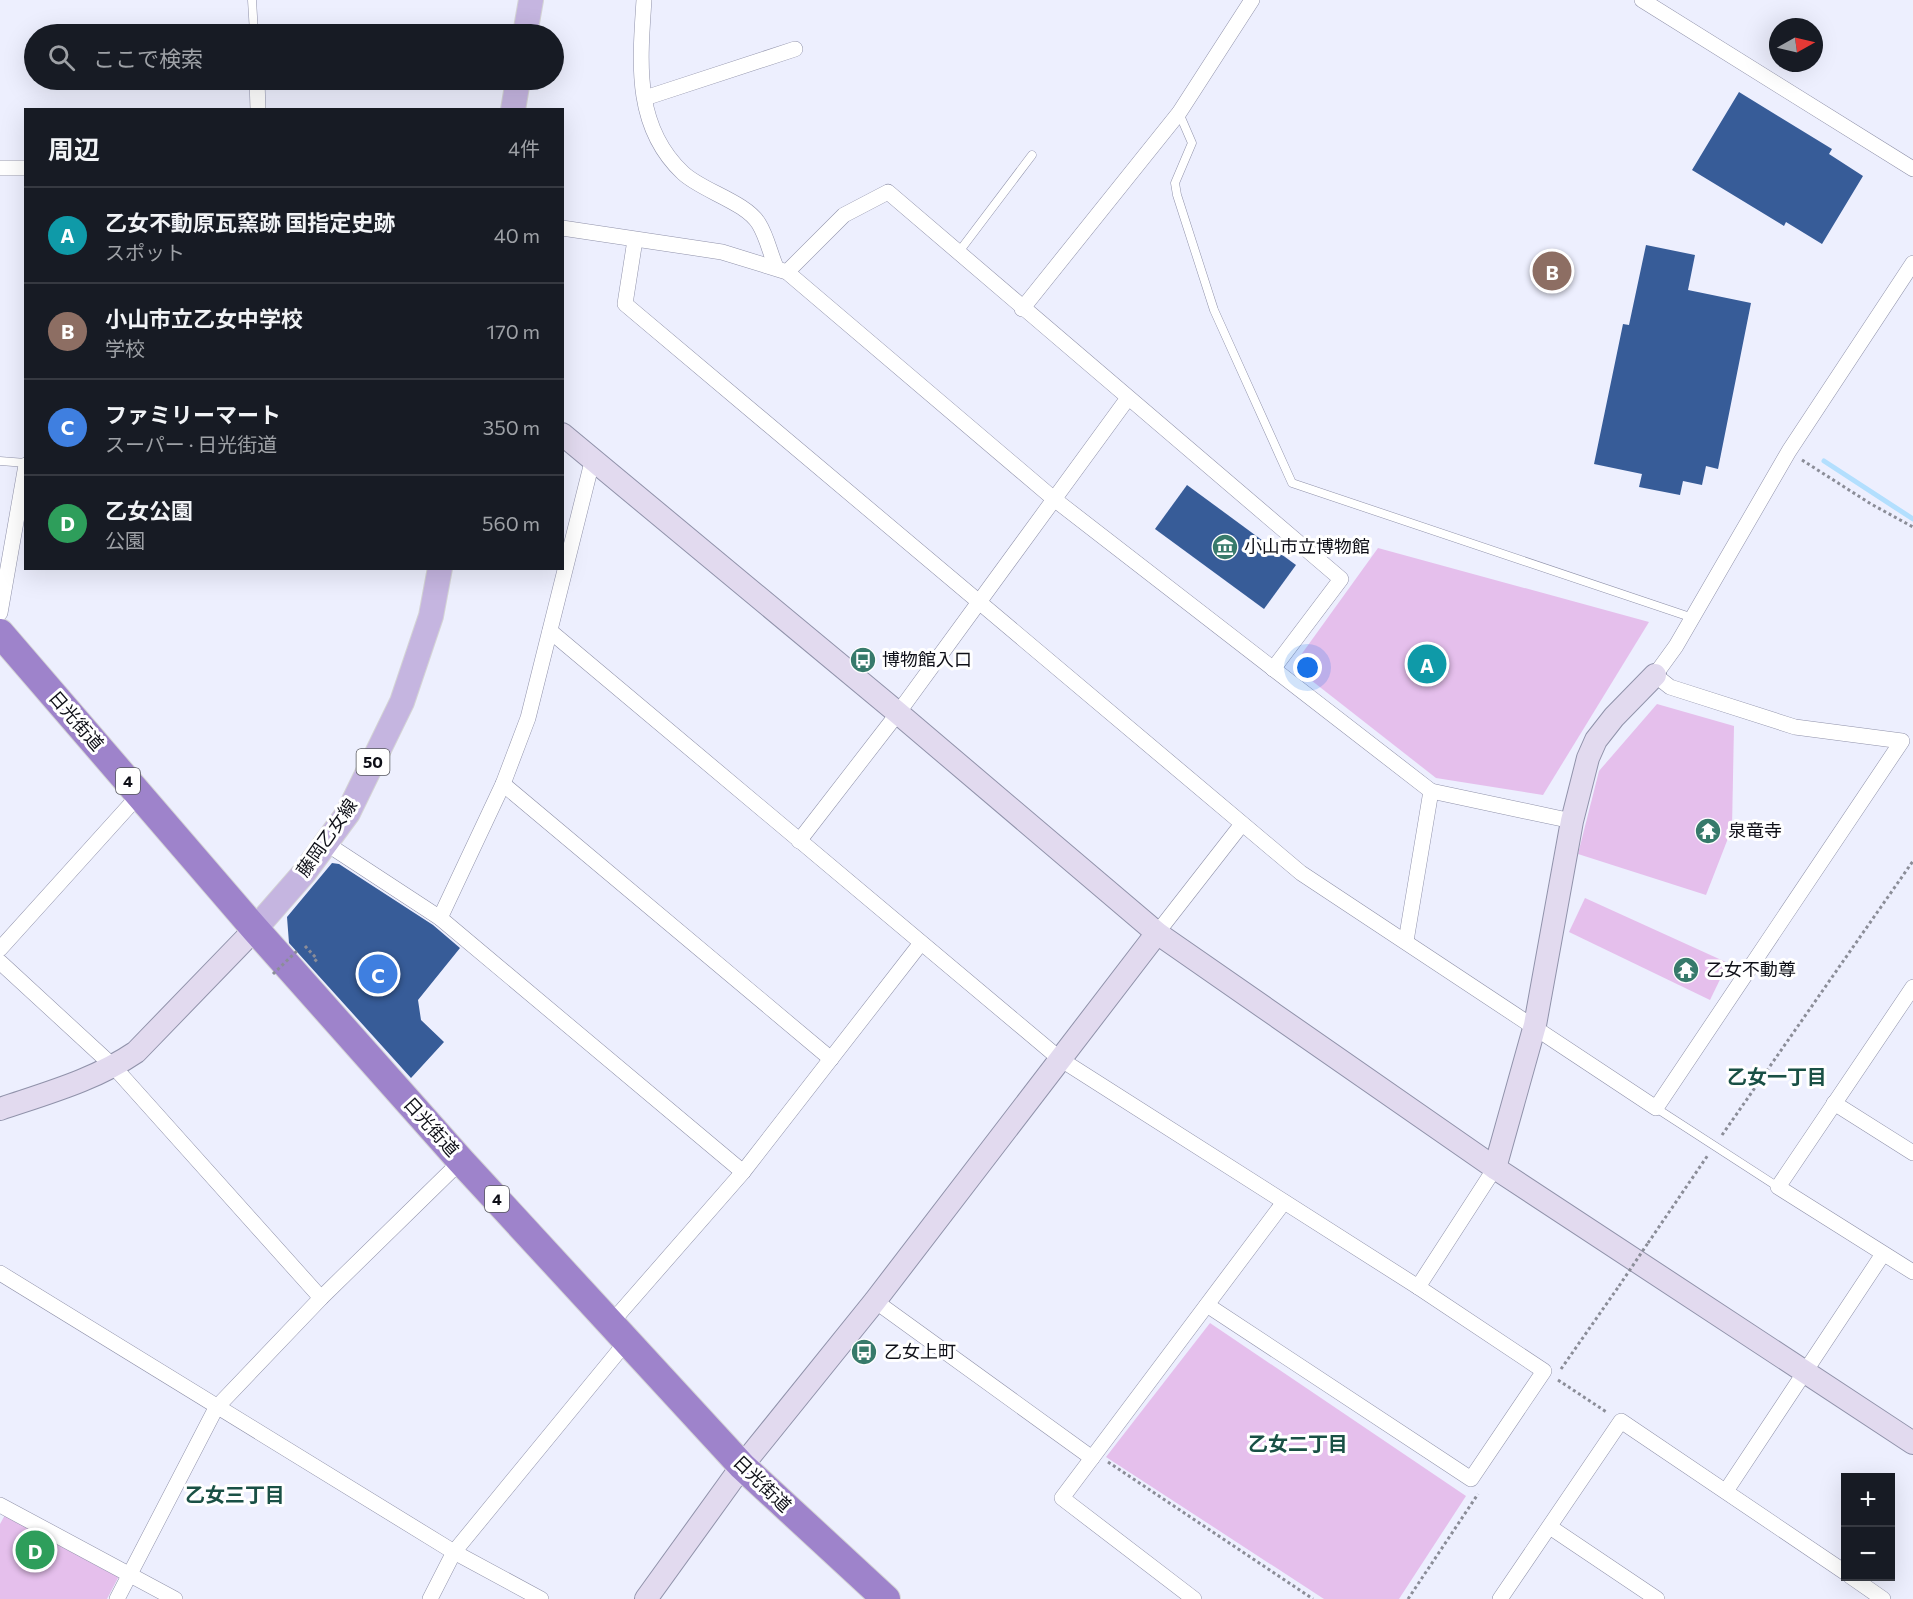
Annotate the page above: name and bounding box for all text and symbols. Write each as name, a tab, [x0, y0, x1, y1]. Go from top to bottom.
north arrow	[1769, 18, 1823, 72]
search box	[24, 24, 564, 90]
icon: search	[45, 41, 78, 74]
text: ここで検索	[93, 45, 203, 72]
text: 周辺	[48, 133, 100, 164]
text: 4件	[508, 136, 540, 160]
text: 乙女不動原瓦窯跡 国指定史跡	[105, 209, 395, 236]
text: A	[60, 223, 75, 247]
text: 40 m	[494, 223, 540, 247]
text: スポット	[105, 240, 185, 264]
pin: B	[1532, 248, 1572, 294]
text: 小山市立乙女中学校	[105, 305, 303, 332]
text: B	[61, 319, 74, 343]
text: 170 m	[487, 319, 540, 343]
text: 学校	[105, 336, 145, 360]
text: ファミリーマート	[105, 401, 281, 428]
text: C	[61, 415, 74, 439]
text: 350 m	[483, 415, 540, 439]
text: スーパー · 日光街道	[105, 432, 277, 456]
text: 乙女公園	[105, 497, 193, 524]
text: D	[60, 511, 75, 535]
text: 560 m	[482, 511, 540, 535]
text: 公園	[105, 528, 145, 552]
museum icon: 小山市立博物館	[1210, 532, 1240, 562]
place label: 小山市立博物館	[1244, 535, 1370, 557]
pin: A	[1408, 642, 1446, 686]
bus stop icon: 博物館入口	[848, 645, 878, 675]
place label: 博物館入口	[882, 648, 972, 670]
your location	[1293, 653, 1322, 682]
street label: 日光街道	[45, 686, 109, 755]
road number: 50	[356, 749, 389, 775]
road number: 4	[116, 768, 140, 794]
street label: 藤岡乙女線	[291, 794, 361, 881]
temple icon: 泉竜寺	[1693, 816, 1723, 846]
place label: 泉竜寺	[1728, 819, 1782, 841]
pin: C	[358, 952, 398, 996]
temple icon: 乙女不動尊	[1671, 955, 1701, 985]
place label: 乙女不動尊	[1706, 958, 1796, 980]
district label: 乙女一丁目	[1727, 1064, 1827, 1088]
street label: 日光街道	[399, 1092, 464, 1160]
road number: 4	[485, 1186, 509, 1212]
bus stop icon: 乙女上町	[849, 1337, 879, 1367]
place label: 乙女上町	[884, 1340, 956, 1362]
district label: 乙女二丁目	[1248, 1431, 1348, 1455]
street label: 日光街道	[729, 1450, 796, 1516]
map controls	[1841, 1473, 1895, 1581]
button: +	[1841, 1473, 1895, 1527]
district label: 乙女三丁目	[185, 1482, 285, 1506]
button: −	[1841, 1527, 1895, 1581]
pin: D	[15, 1528, 54, 1572]

